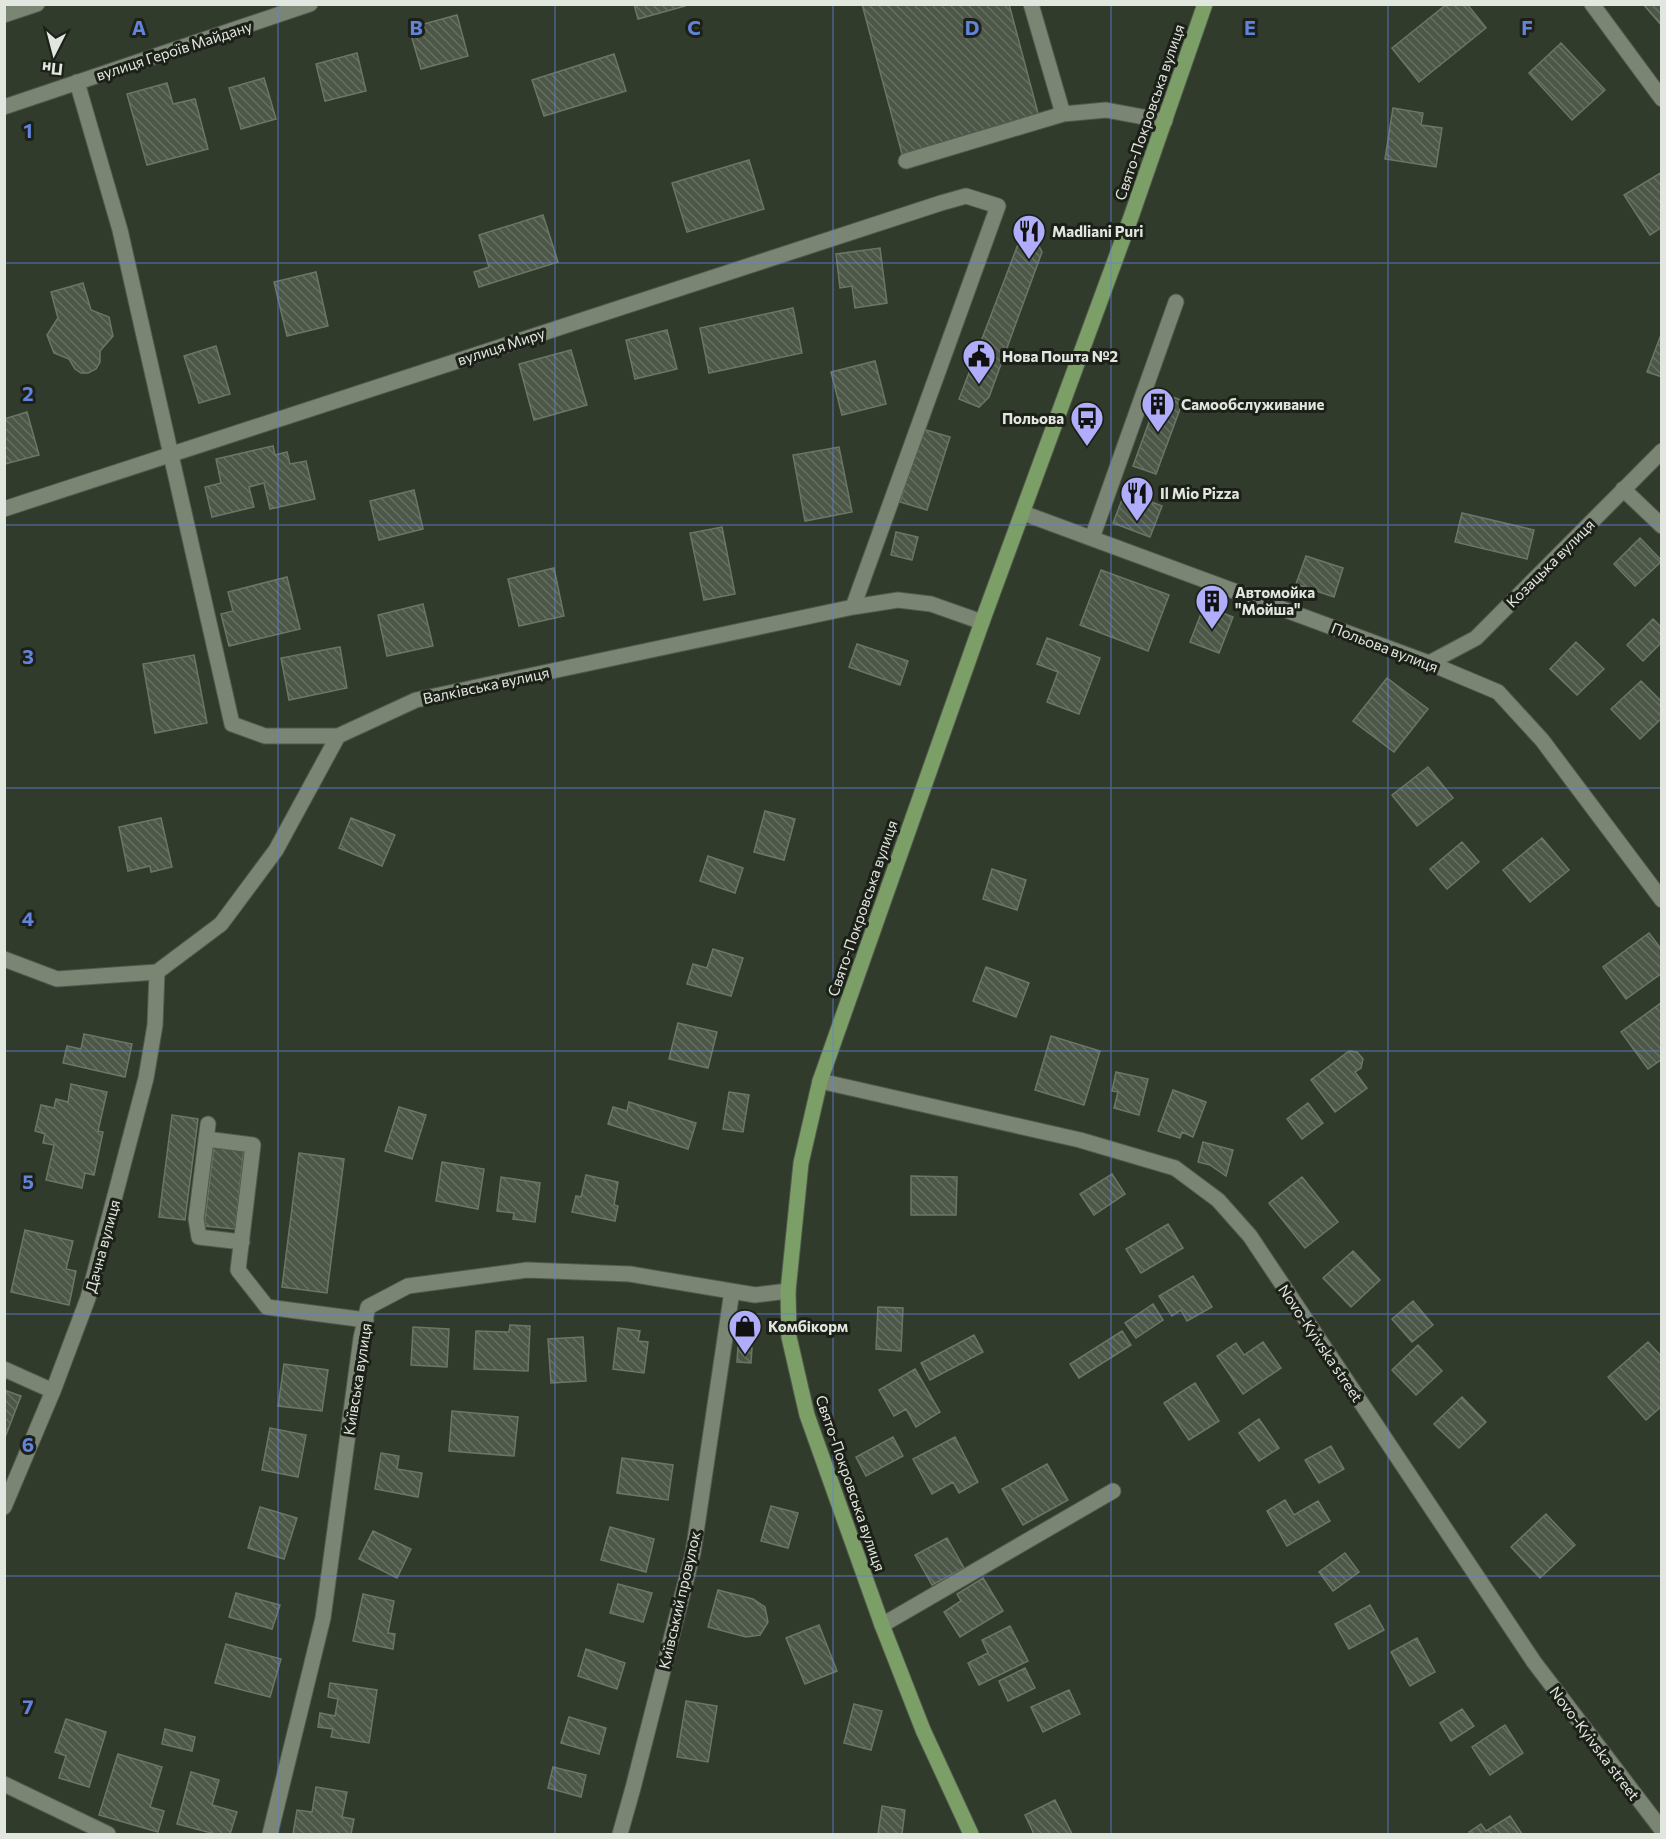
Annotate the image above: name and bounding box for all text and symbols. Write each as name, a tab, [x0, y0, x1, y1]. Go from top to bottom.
text: A	[132, 15, 146, 39]
text: B	[409, 15, 423, 39]
text: C	[687, 15, 701, 39]
text: D	[965, 15, 979, 39]
text: E	[1244, 15, 1256, 39]
text: F	[1521, 15, 1533, 39]
street label: вулиця Героїв Майдану	[94, 16, 255, 84]
street label: Свято-Покровська вулиця	[1110, 22, 1188, 202]
north arrow	[24, 24, 84, 84]
text: Пн	[41, 59, 64, 80]
text: 1	[23, 118, 33, 142]
restaurant icon: Madliani Puri	[1011, 213, 1047, 260]
place label: Madliani Puri	[1052, 222, 1144, 240]
street label: вулиця Миру	[455, 323, 547, 369]
public building icon: Нова Пошта №2	[961, 338, 997, 385]
place label: Нова Пошта №2	[1002, 347, 1118, 365]
text: 2	[22, 381, 34, 405]
building icon: Самообслуживание	[1140, 386, 1176, 433]
place label: Самообслуживание	[1181, 395, 1324, 413]
bus stop icon: Польова	[1069, 400, 1105, 447]
place label: Польова	[1002, 409, 1064, 427]
restaurant icon: Il Mio Pizza	[1119, 475, 1155, 522]
place label: Il Mio Pizza	[1160, 484, 1240, 502]
street label: Козацька вулиця	[1502, 515, 1598, 611]
building icon: Автомойка "Мойша"	[1194, 583, 1230, 630]
place label: Автомойка "Мойша"	[1235, 583, 1315, 618]
street label: Польова вулиця	[1329, 618, 1441, 676]
text: 3	[22, 644, 34, 668]
street label: Валківська вулиця	[421, 663, 551, 707]
street label: Свято-Покровська вулиця	[823, 818, 901, 998]
text: 4	[22, 906, 34, 930]
text: 5	[22, 1169, 34, 1193]
street label: Дачна вулиця	[81, 1197, 123, 1295]
street label: Novo-Kyivska street	[1275, 1281, 1367, 1405]
shop icon: Комбікорм	[727, 1308, 763, 1355]
place label: Комбікорм	[768, 1317, 848, 1335]
street label: Київська вулиця	[339, 1322, 375, 1436]
street label: Свято-Покровська вулиця	[812, 1393, 890, 1573]
text: 6	[22, 1432, 34, 1456]
street label: Київський провулок	[654, 1529, 704, 1671]
street label: Novo-Kyivska street	[1546, 1683, 1644, 1803]
text: 7	[23, 1694, 34, 1718]

